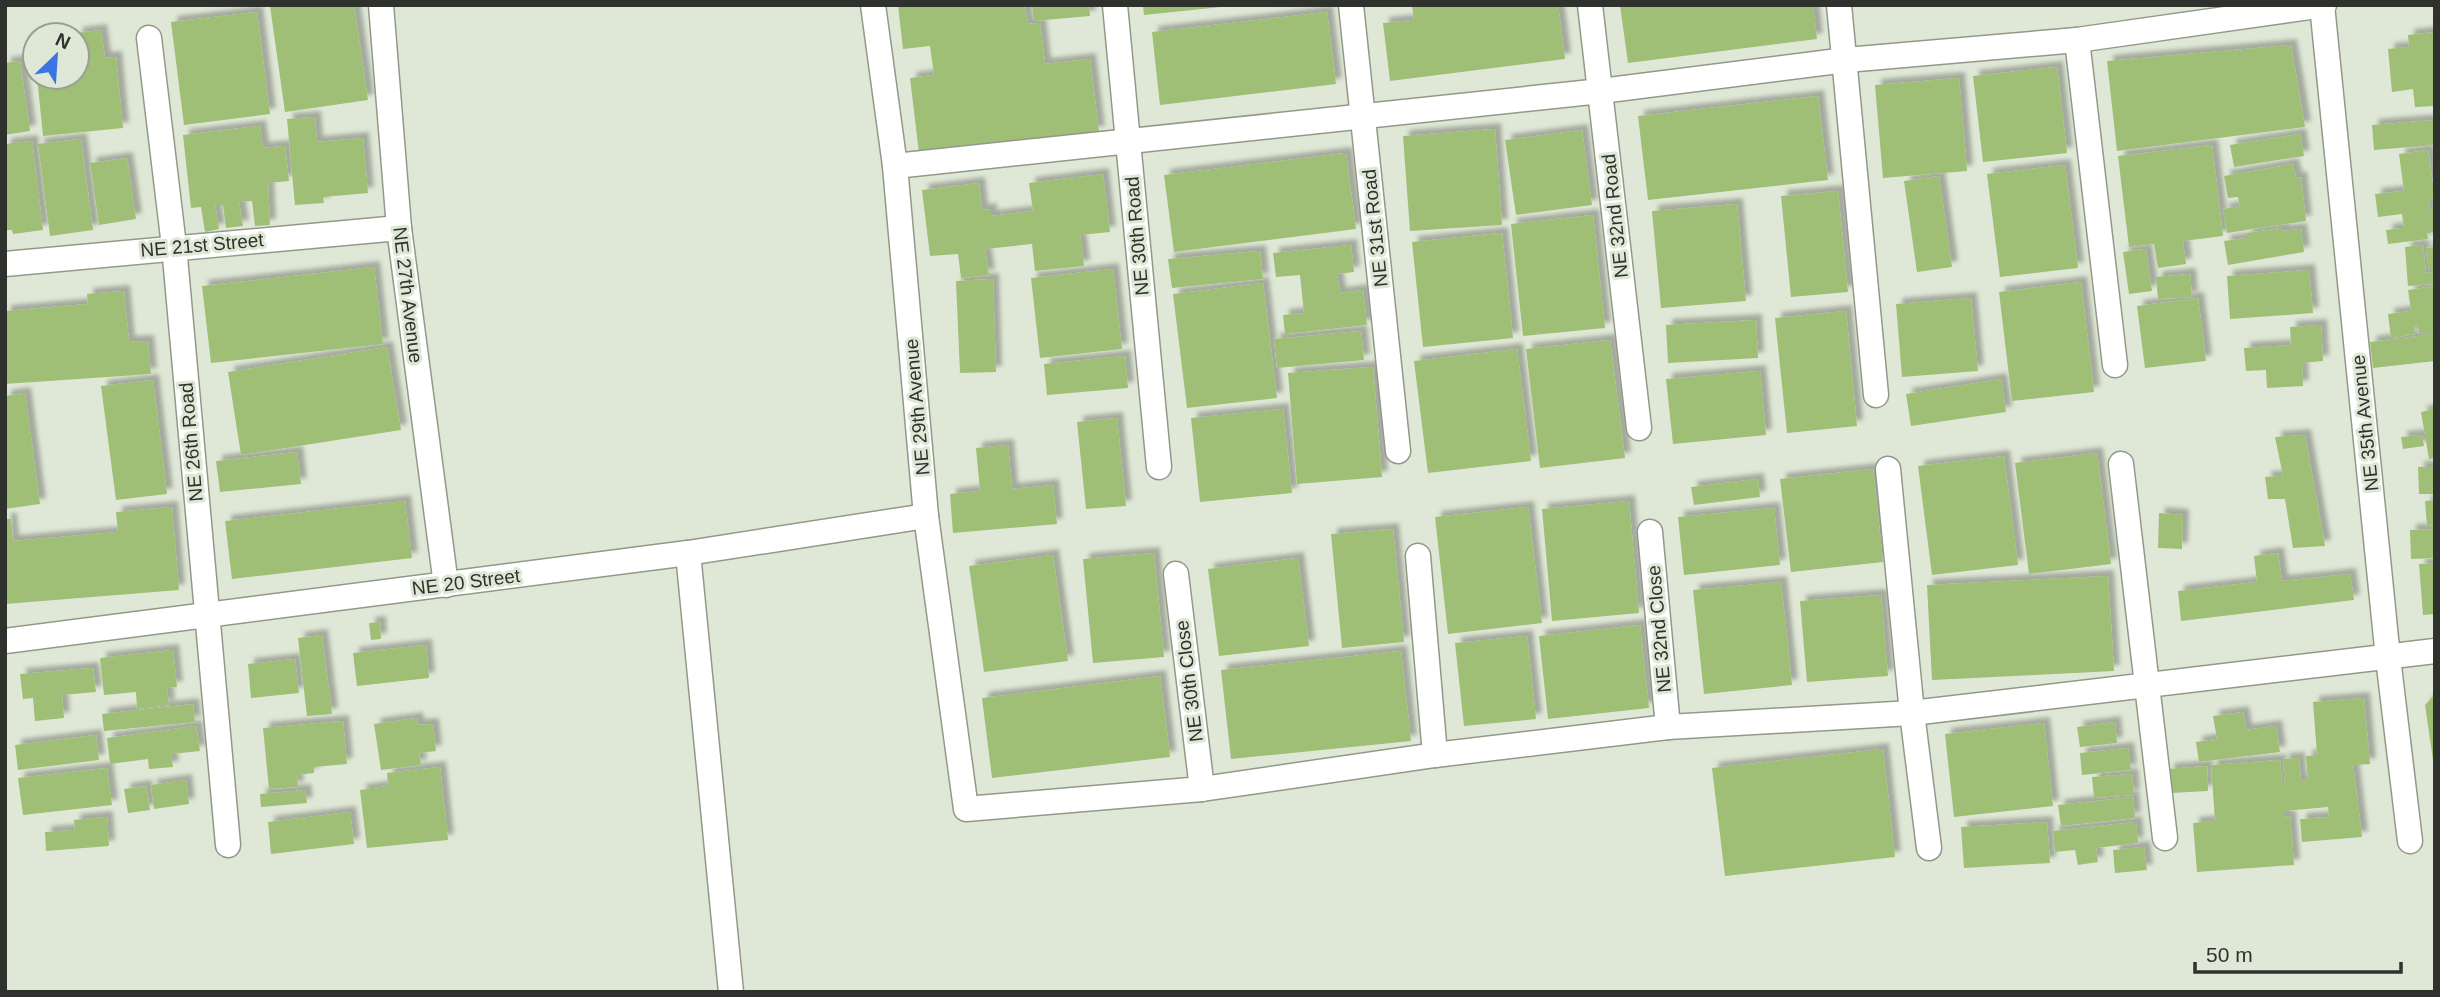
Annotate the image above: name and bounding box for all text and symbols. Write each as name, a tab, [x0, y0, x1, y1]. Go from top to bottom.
north arrow	[21, 21, 91, 91]
text: N	[52, 29, 74, 53]
street label: NE 32nd Road	[1598, 153, 1632, 279]
street label: NE 31st Road	[1358, 168, 1392, 288]
street label: NE 30th Road	[1121, 176, 1153, 296]
street label: NE 27th Avenue	[389, 226, 427, 364]
street label: NE 21st Street	[140, 229, 265, 261]
street label: NE 29th Avenue	[901, 338, 933, 476]
street label: NE 35th Avenue	[2347, 354, 2383, 492]
street label: NE 26th Road	[175, 382, 207, 502]
street label: NE 32nd Close	[1643, 564, 1675, 694]
street label: NE 20 Street	[411, 565, 522, 599]
street label: NE 30th Close	[1171, 619, 1207, 743]
scale bar	[2195, 930, 2402, 974]
text: 50 m	[2206, 943, 2253, 966]

